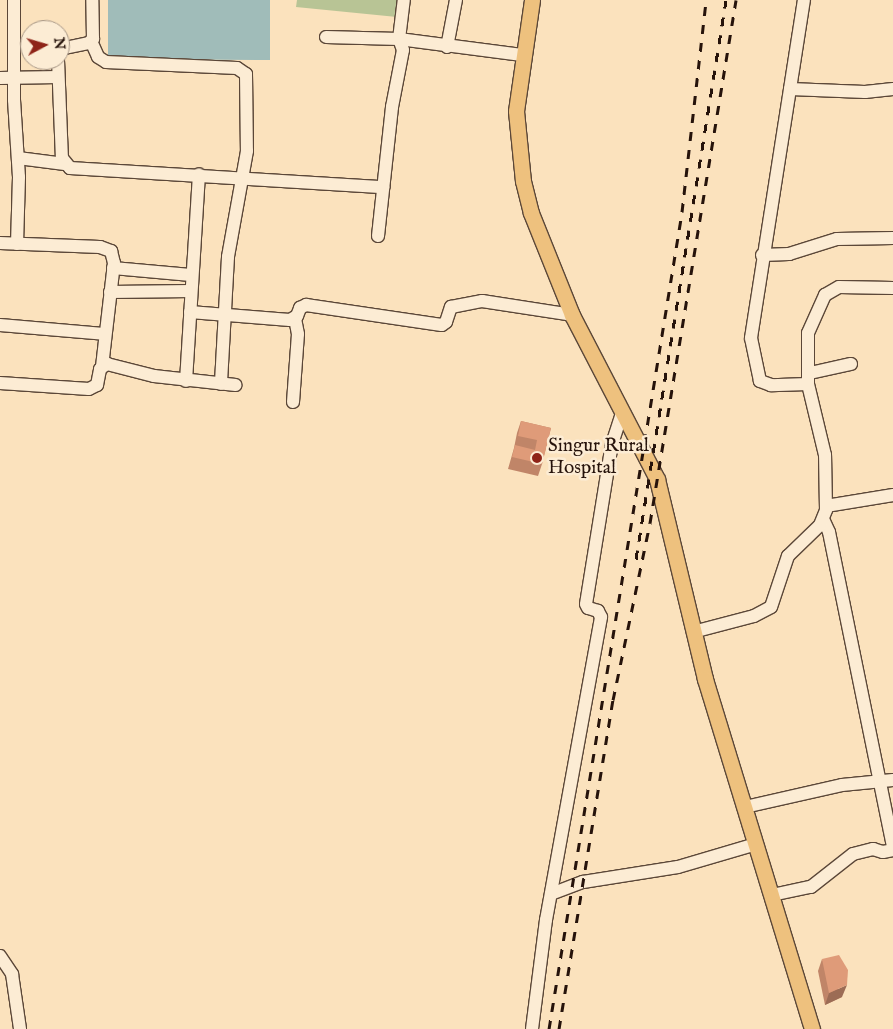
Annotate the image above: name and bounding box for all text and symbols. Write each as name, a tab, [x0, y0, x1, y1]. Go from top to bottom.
north arrow	[20, 20, 70, 70]
text: N	[49, 37, 69, 51]
place label: Singur Rural Hospital	[548, 436, 649, 480]
marker: Singur Rural Hospital	[530, 451, 544, 465]

